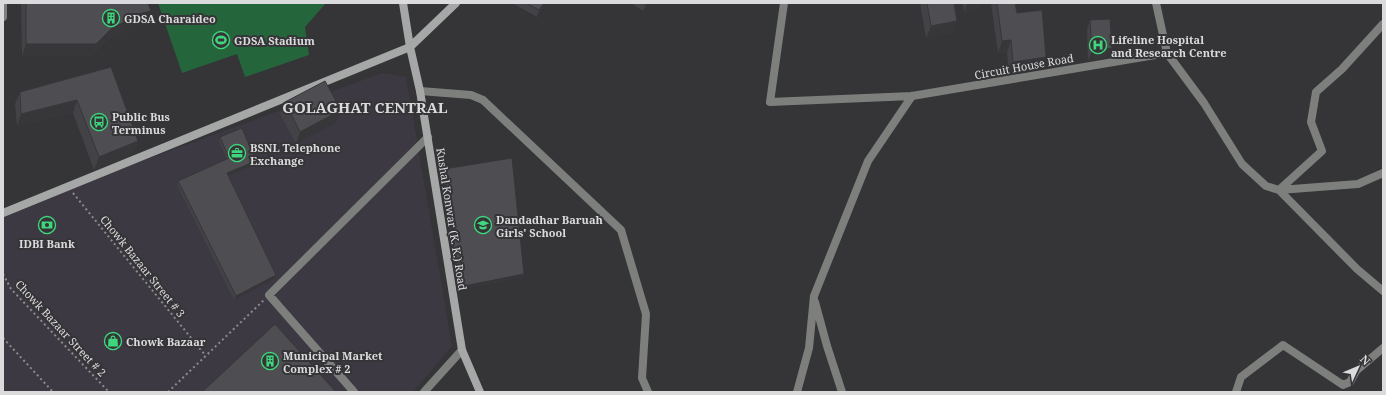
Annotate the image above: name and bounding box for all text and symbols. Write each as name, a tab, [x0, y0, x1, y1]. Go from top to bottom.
building icon: GDSA Charaideo	[101, 8, 121, 28]
place label: GDSA Charaideo	[124, 11, 216, 26]
sports icon: GDSA Stadium	[211, 30, 231, 50]
place label: Lifeline Hospital and Research Centre	[1111, 32, 1226, 60]
place label: GDSA Stadium	[234, 33, 315, 48]
hospital icon: Lifeline Hospital and Research Centre	[1088, 35, 1108, 55]
street label: Circuit House Road	[973, 50, 1075, 82]
district label: GOLAGHAT CENTRAL	[282, 97, 448, 117]
place label: Public Bus Terminus	[112, 109, 170, 137]
bus stop icon: Public Bus Terminus	[89, 112, 109, 132]
place label: BSNL Telephone Exchange	[250, 140, 341, 168]
office icon: BSNL Telephone Exchange	[227, 143, 247, 163]
street label: Kushal Konwar (K. K.) Road	[433, 147, 471, 292]
street label: Chowk Bazaar Street # 3	[97, 212, 189, 320]
place label: Dandadhar Baruah Girls' School	[496, 212, 603, 240]
bank icon: IDBI Bank	[37, 215, 57, 235]
school or university icon: Dandadhar Baruah Girls' School	[473, 215, 493, 235]
place label: IDBI Bank	[19, 236, 75, 251]
street label: Chowk Bazaar Street # 2	[12, 276, 110, 380]
shop icon: Chowk Bazaar	[103, 331, 123, 351]
place label: Chowk Bazaar	[126, 334, 206, 349]
north arrow	[1338, 347, 1378, 387]
place label: Municipal Market Complex # 2	[283, 348, 383, 376]
building icon: Municipal Market Complex # 2	[260, 351, 280, 371]
text: N	[1357, 351, 1374, 368]

